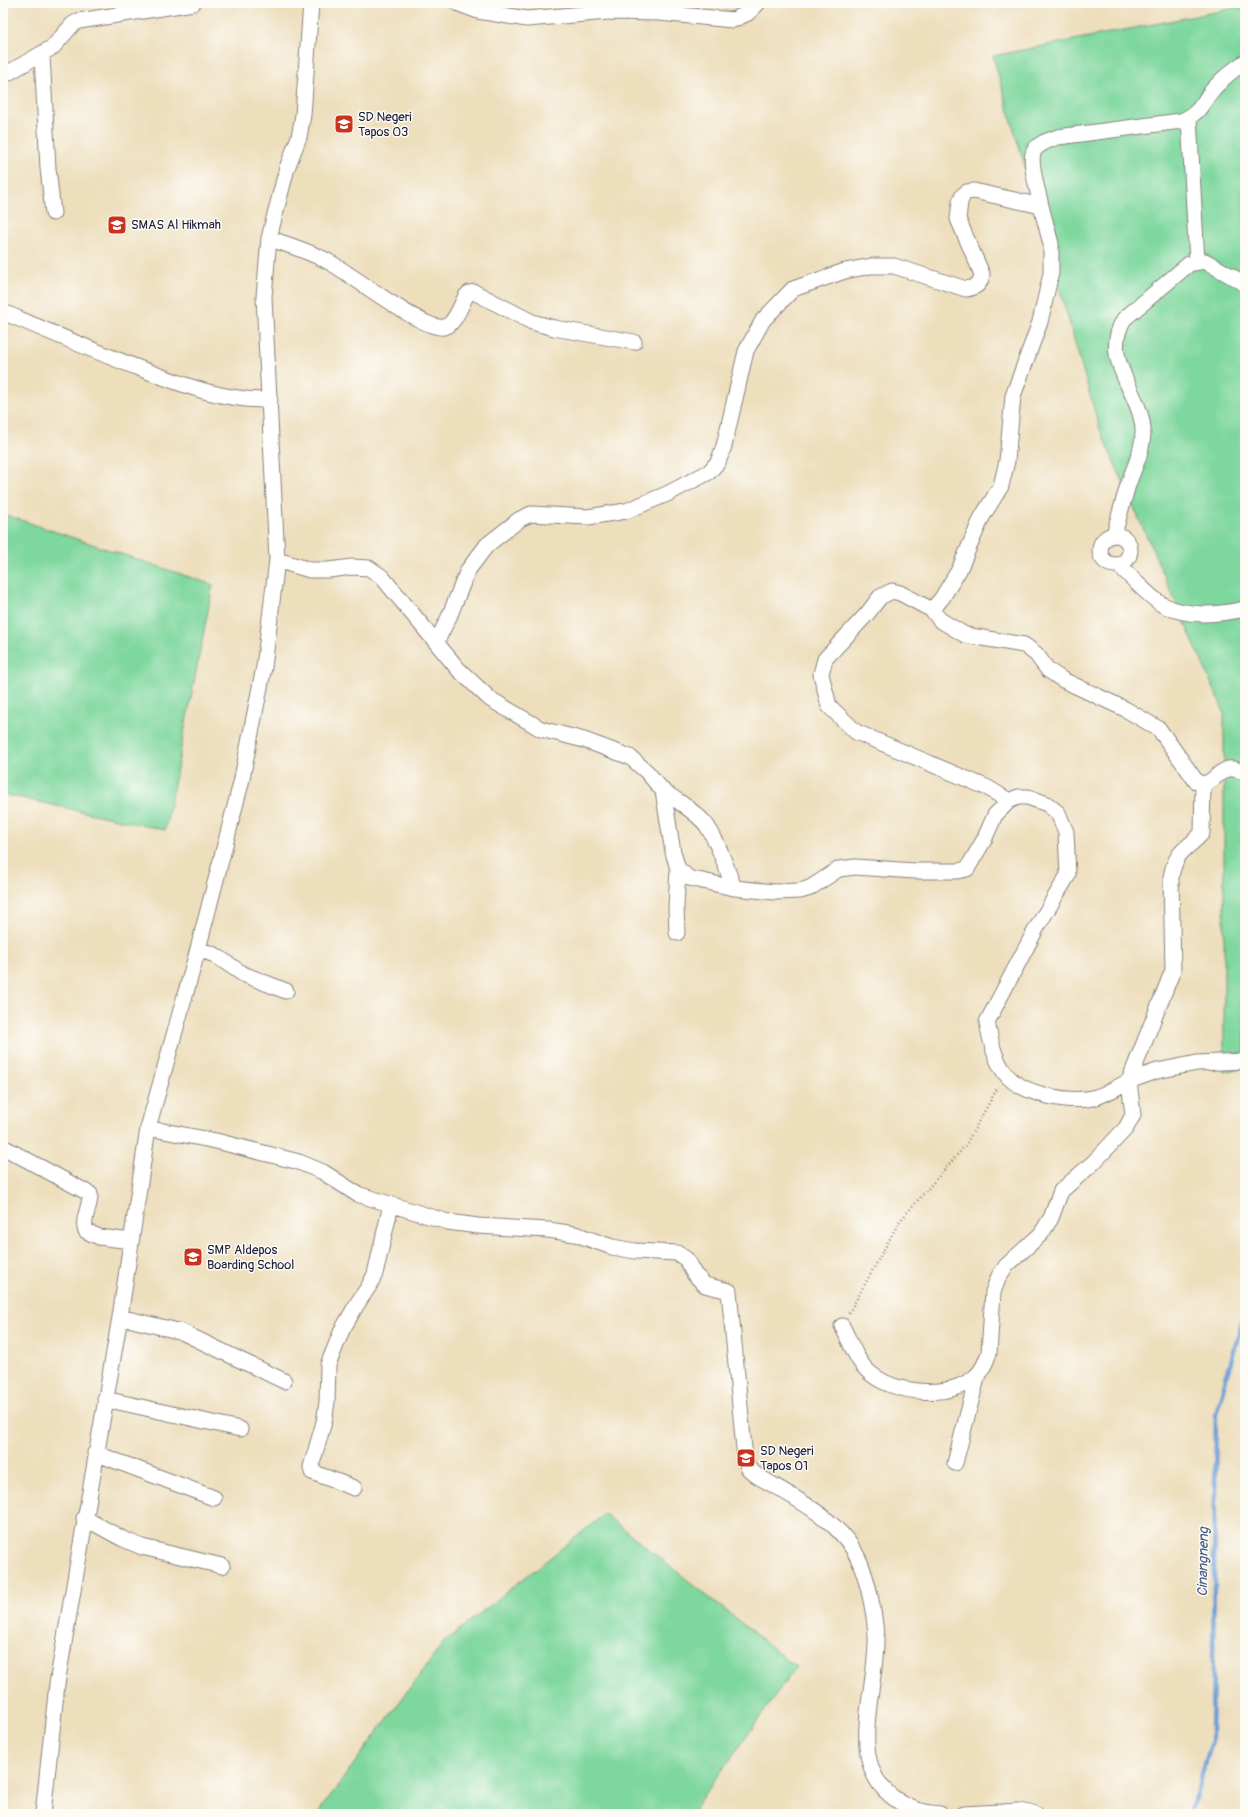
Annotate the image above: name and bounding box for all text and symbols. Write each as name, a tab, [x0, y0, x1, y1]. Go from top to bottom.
place label: SD Negeri Tapos 03	[358, 109, 412, 140]
school or university icon: SD Negeri Tapos 03	[333, 113, 355, 135]
school or university icon: SMAS Al Hikmah	[106, 214, 128, 236]
place label: SMAS Al Hikmah	[131, 217, 221, 233]
place label: SMP Aldepos Boarding School	[207, 1242, 294, 1273]
school or university icon: SMP Aldepos Boarding School	[182, 1246, 204, 1268]
place label: SD Negeri Tapos 01	[760, 1443, 814, 1474]
school or university icon: SD Negeri Tapos 01	[735, 1447, 757, 1469]
water label: Cinangneng	[1194, 1526, 1212, 1597]

